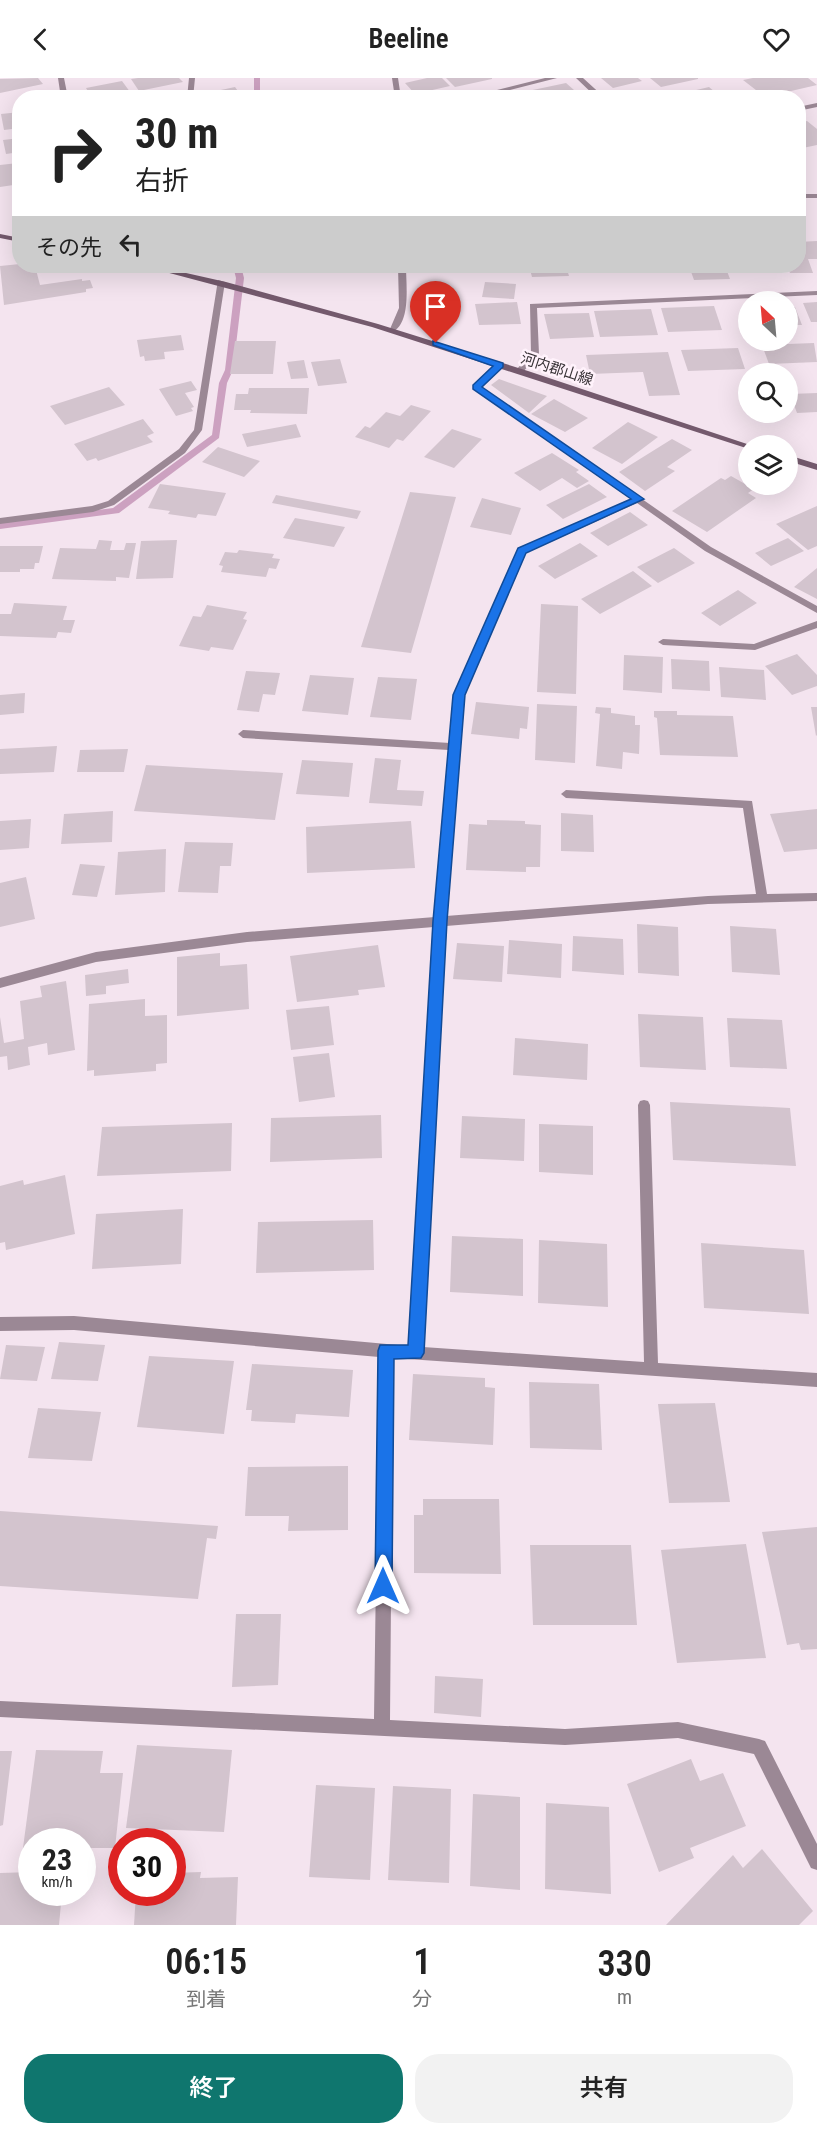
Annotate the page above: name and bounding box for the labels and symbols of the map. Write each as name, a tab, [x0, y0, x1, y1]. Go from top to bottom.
pin	[410, 281, 461, 343]
north arrow	[738, 291, 798, 351]
street label: 河内郡山線	[519, 349, 595, 389]
position arrow	[351, 1554, 415, 1618]
speed limit sign: 30	[108, 1828, 186, 1906]

